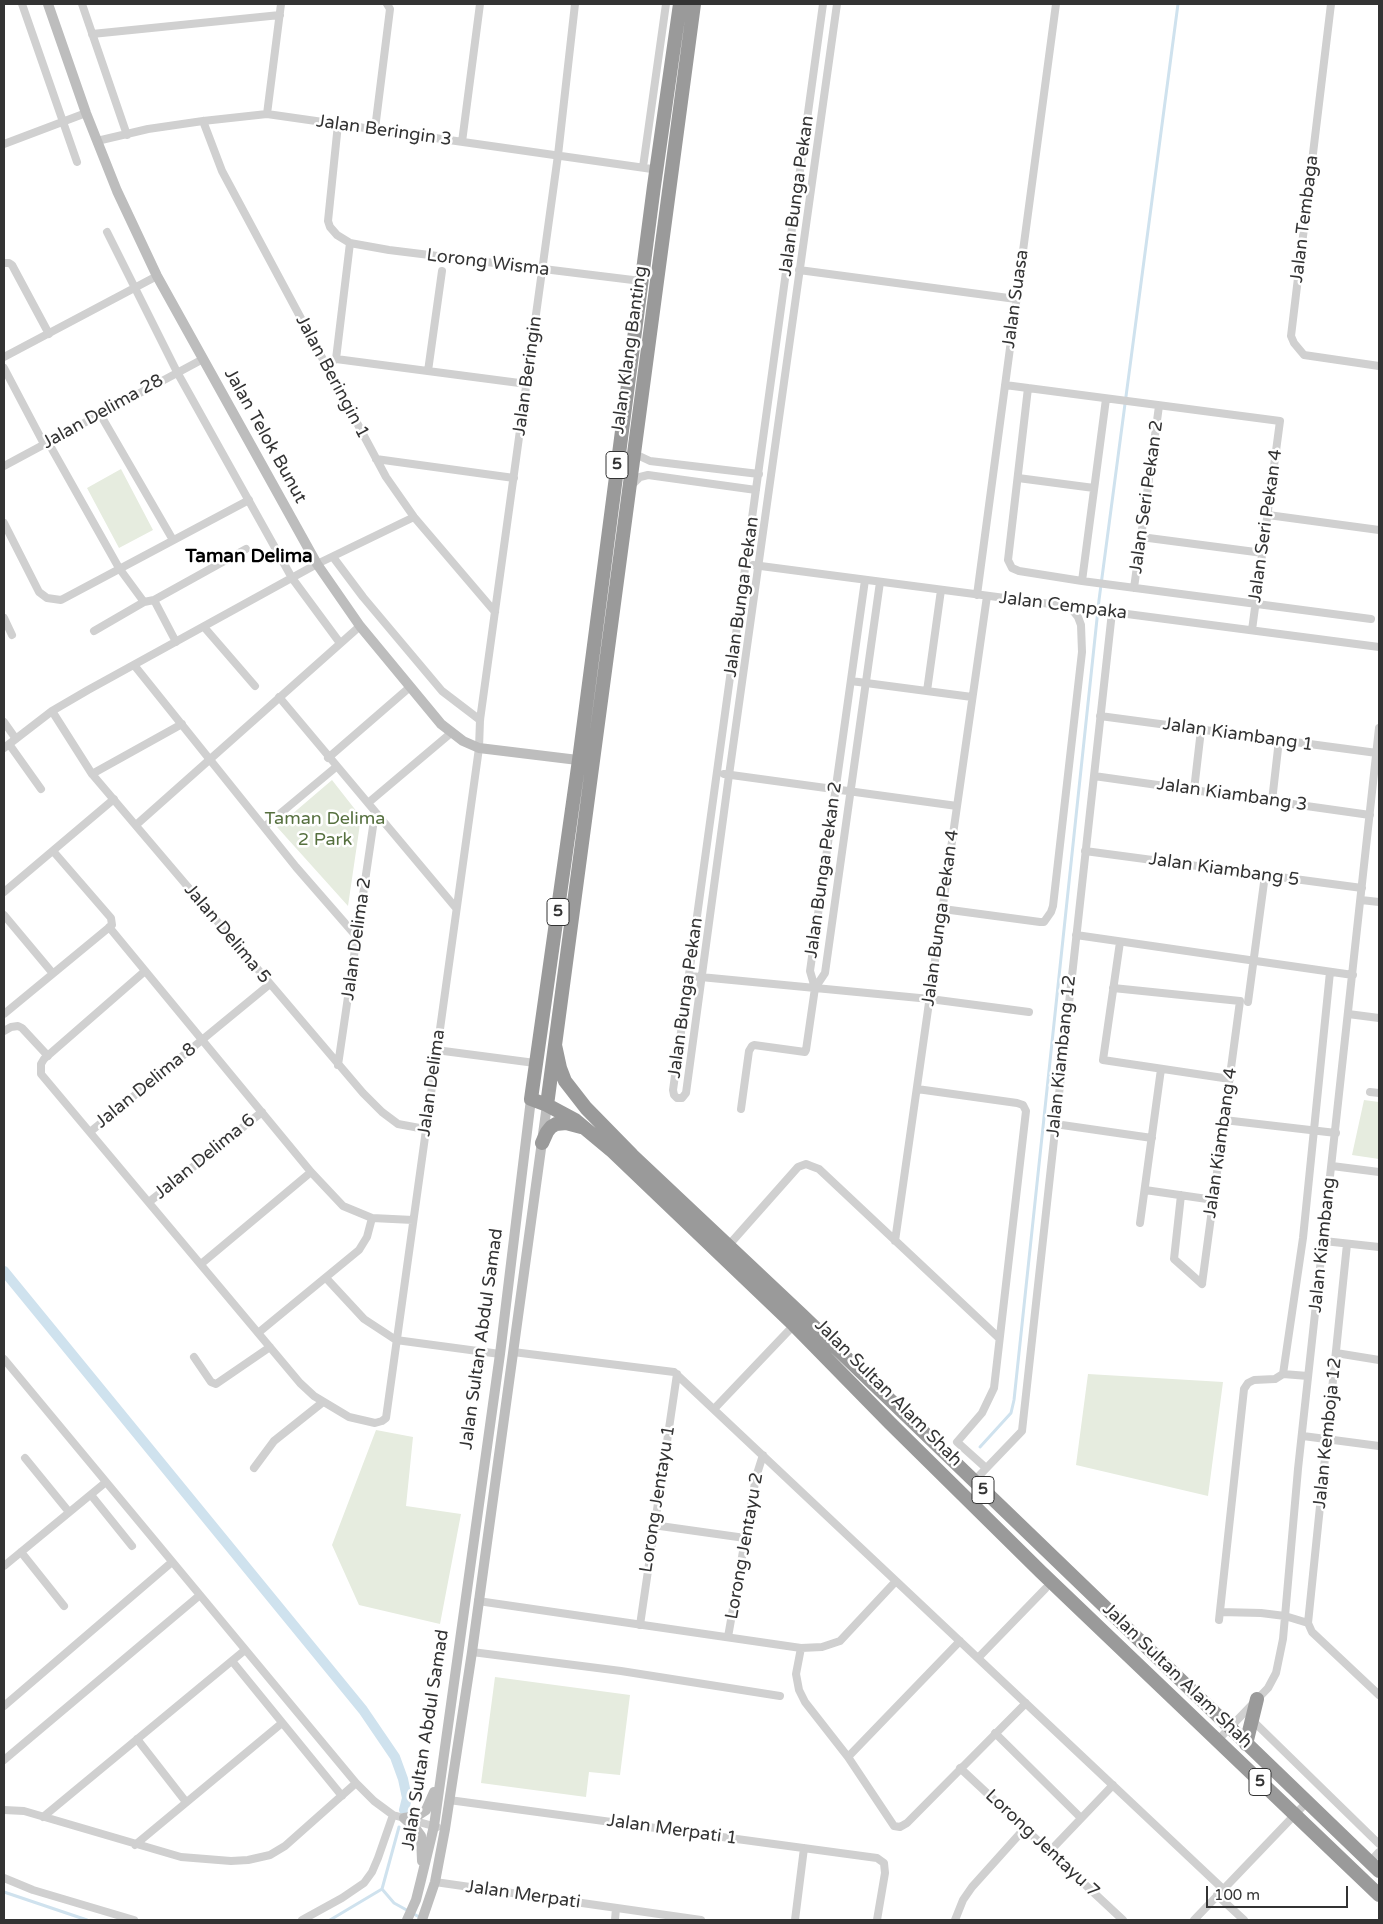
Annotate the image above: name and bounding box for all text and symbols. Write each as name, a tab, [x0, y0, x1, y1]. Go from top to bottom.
street label: Jalan Beringin 3	[315, 111, 453, 151]
street label: Jalan Bunga Pekan	[775, 114, 819, 278]
street label: Jalan Tembaga	[1286, 154, 1324, 284]
street label: Lorong Wisma	[425, 245, 551, 281]
street label: Jalan Suasa	[998, 248, 1034, 350]
street label: Jalan Klang Banting	[608, 265, 652, 435]
street label: Jalan Beringin 1	[290, 312, 374, 442]
street label: Jalan Beringin	[509, 315, 547, 437]
street label: Jalan Telok Bunut	[219, 365, 311, 507]
street label: Jalan Delima 28	[39, 370, 167, 454]
street label: Jalan Seri Pekan 2	[1126, 419, 1168, 575]
street label: Jalan Seri Pekan 4	[1245, 448, 1287, 604]
road number: 5	[606, 452, 628, 478]
street label: Jalan Bunga Pekan	[720, 515, 764, 679]
district label: Taman Delima	[185, 546, 313, 568]
street label: Jalan Cempaka	[998, 587, 1128, 625]
street label: Jalan Kiambang 1	[1161, 714, 1315, 756]
street label: Jalan Kiambang 3	[1155, 774, 1309, 816]
street label: Jalan Bunga Pekan 2	[801, 780, 847, 960]
park label: Taman Delima 2 Park	[265, 808, 385, 851]
street label: Jalan Bunga Pekan 4	[918, 828, 964, 1008]
street label: Jalan Kiambang 5	[1147, 849, 1301, 891]
street label: Jalan Delima 2	[338, 876, 376, 1002]
street label: Jalan Delima 5	[179, 880, 275, 988]
road number: 5	[547, 899, 569, 926]
street label: Jalan Bunga Pekan	[664, 916, 708, 1080]
street label: Jalan Kiambang 12	[1043, 974, 1081, 1138]
street label: Jalan Delima	[414, 1028, 450, 1138]
street label: Jalan Delima 8	[91, 1039, 201, 1133]
street label: Jalan Kiambang 4	[1200, 1066, 1242, 1220]
street label: Jalan Delima 6	[150, 1110, 260, 1204]
street label: Jalan Kiambang	[1305, 1176, 1341, 1314]
street label: Jalan Sultan Abdul Samad	[456, 1227, 508, 1451]
street label: Jalan Sultan Alam Shah	[810, 1315, 966, 1471]
street label: Jalan Kemboja 12	[1309, 1356, 1347, 1510]
street label: Lorong Jentayu 1	[636, 1424, 680, 1574]
street label: Lorong Jentayu 2	[721, 1471, 769, 1621]
road number: 5	[972, 1476, 994, 1504]
street label: Jalan Sultan Alam Shah	[1098, 1599, 1256, 1753]
street label: Jalan Sultan Abdul Samad	[398, 1628, 454, 1852]
road number: 5	[1249, 1768, 1271, 1795]
street label: Lorong Jentayu 7	[980, 1785, 1104, 1903]
street label: Jalan Merpati 1	[605, 1810, 739, 1850]
street label: Jalan Merpati	[464, 1876, 582, 1914]
scale bar	[1208, 1876, 1350, 1908]
text: 100 m	[1214, 1886, 1260, 1904]

